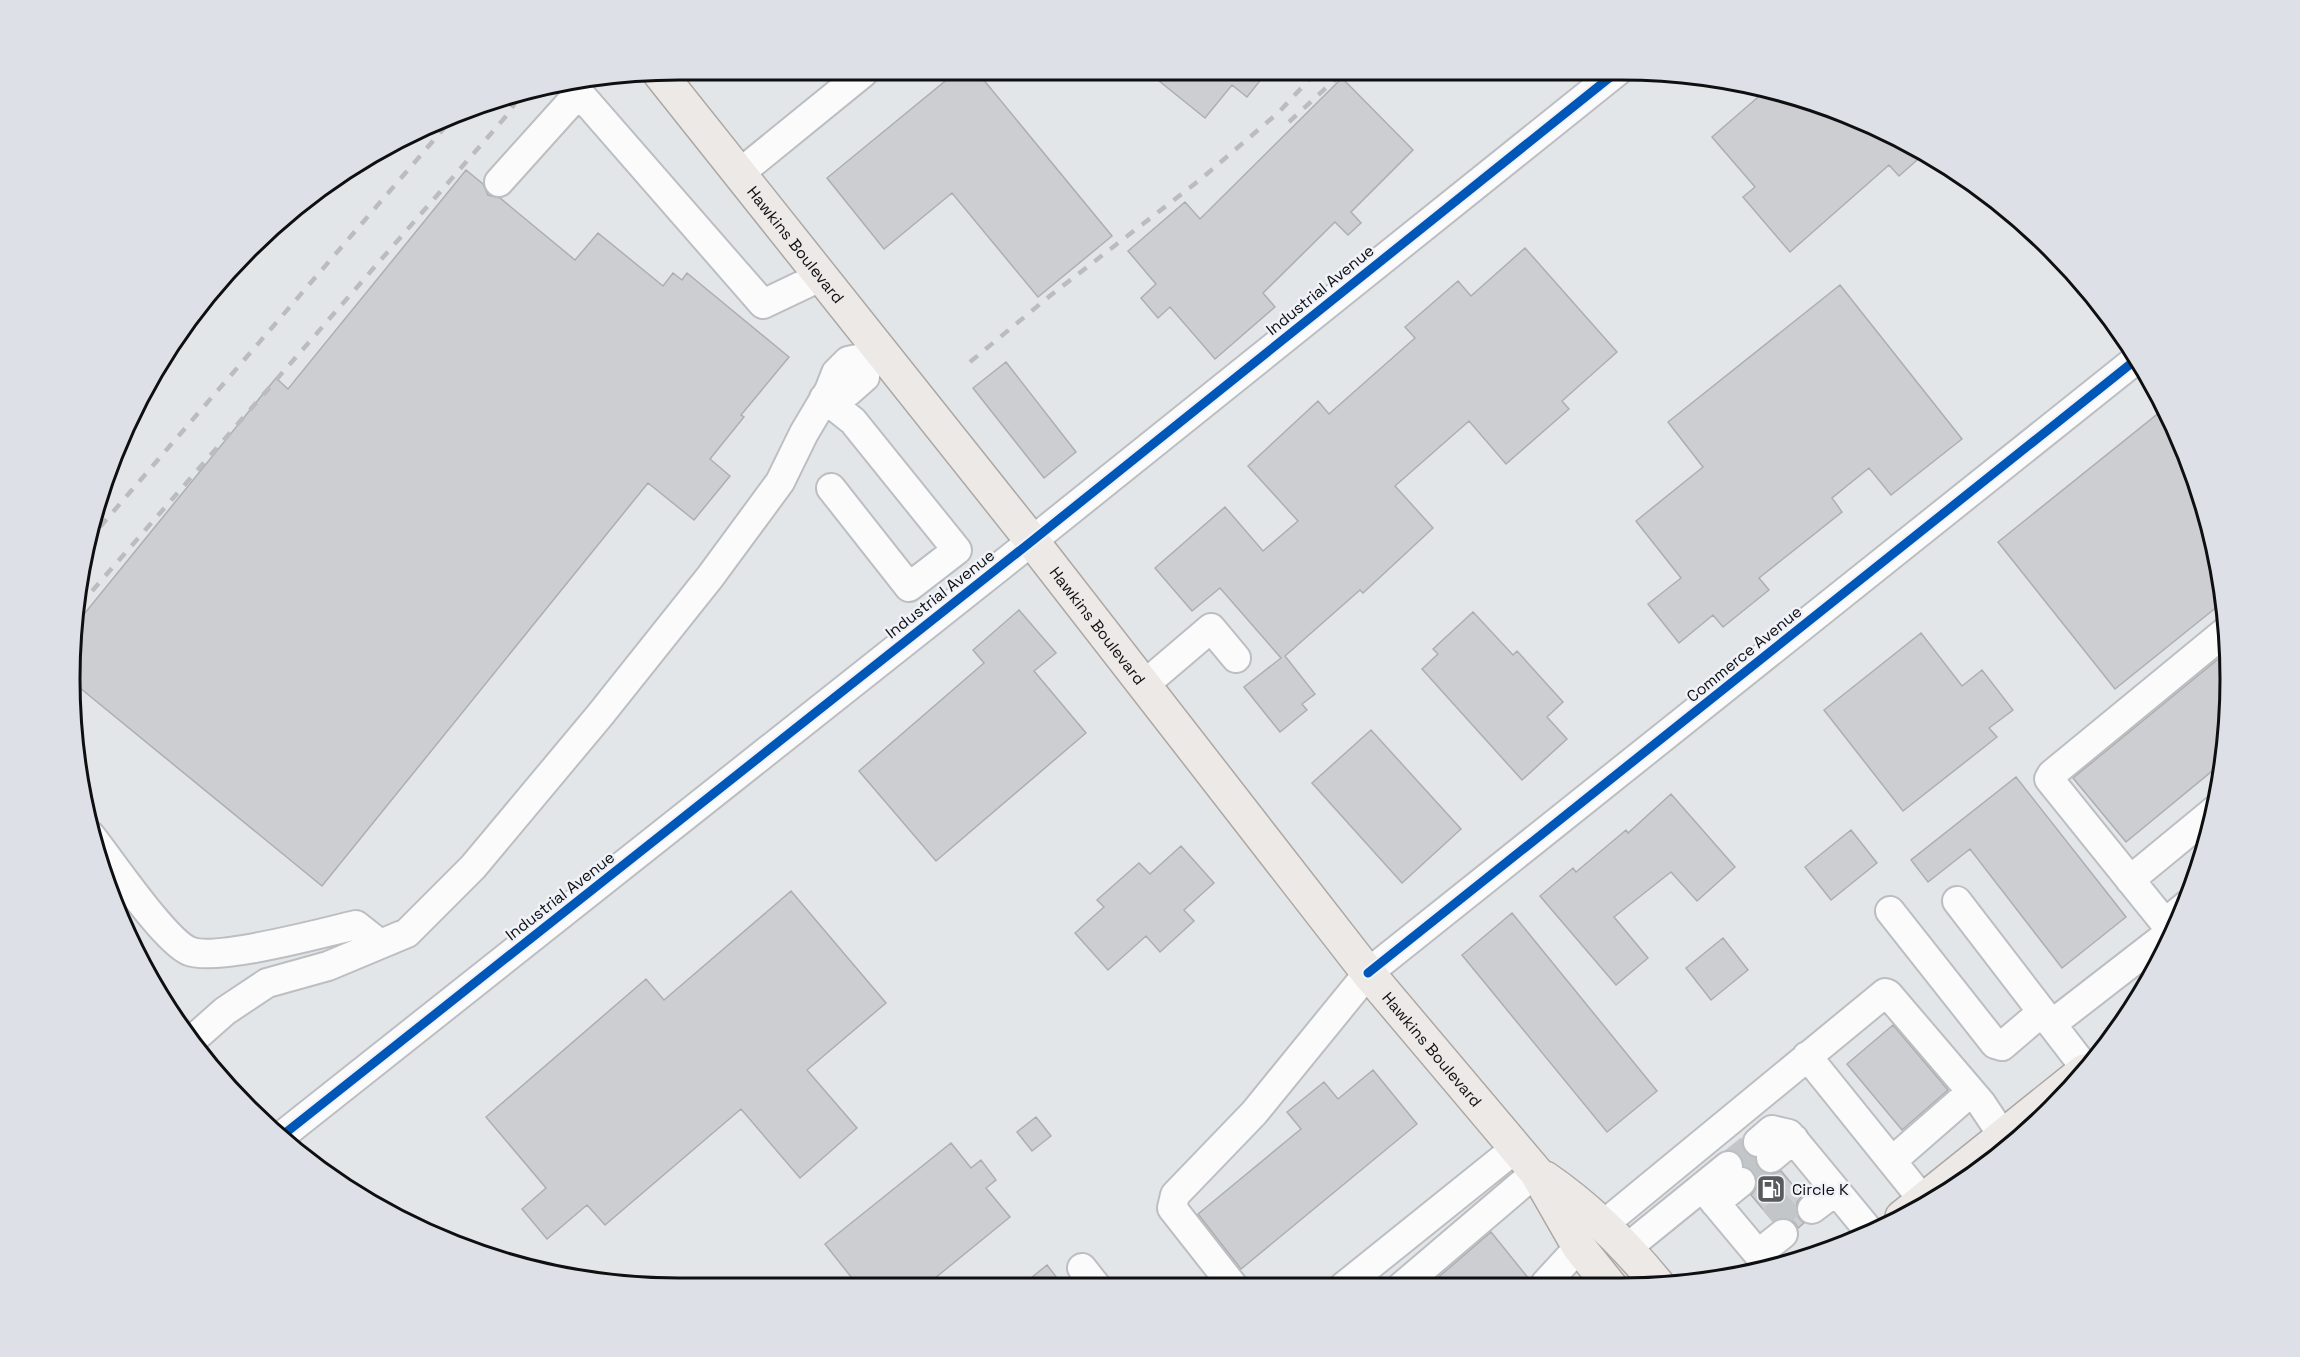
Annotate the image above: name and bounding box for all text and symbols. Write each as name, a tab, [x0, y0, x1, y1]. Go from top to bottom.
street label: Hawkins Boulevard	[743, 182, 849, 307]
street label: Industrial Avenue	[1262, 240, 1378, 340]
street label: Industrial Avenue	[881, 545, 999, 643]
street label: Hawkins Boulevard	[1045, 562, 1150, 689]
street label: Commerce Avenue	[1682, 601, 1806, 707]
street label: Industrial Avenue	[501, 847, 619, 945]
street label: Hawkins Boulevard	[1378, 987, 1487, 1111]
fuel station icon: Circle K	[1755, 1173, 1787, 1205]
place label: Circle K	[1792, 1179, 1849, 1200]

